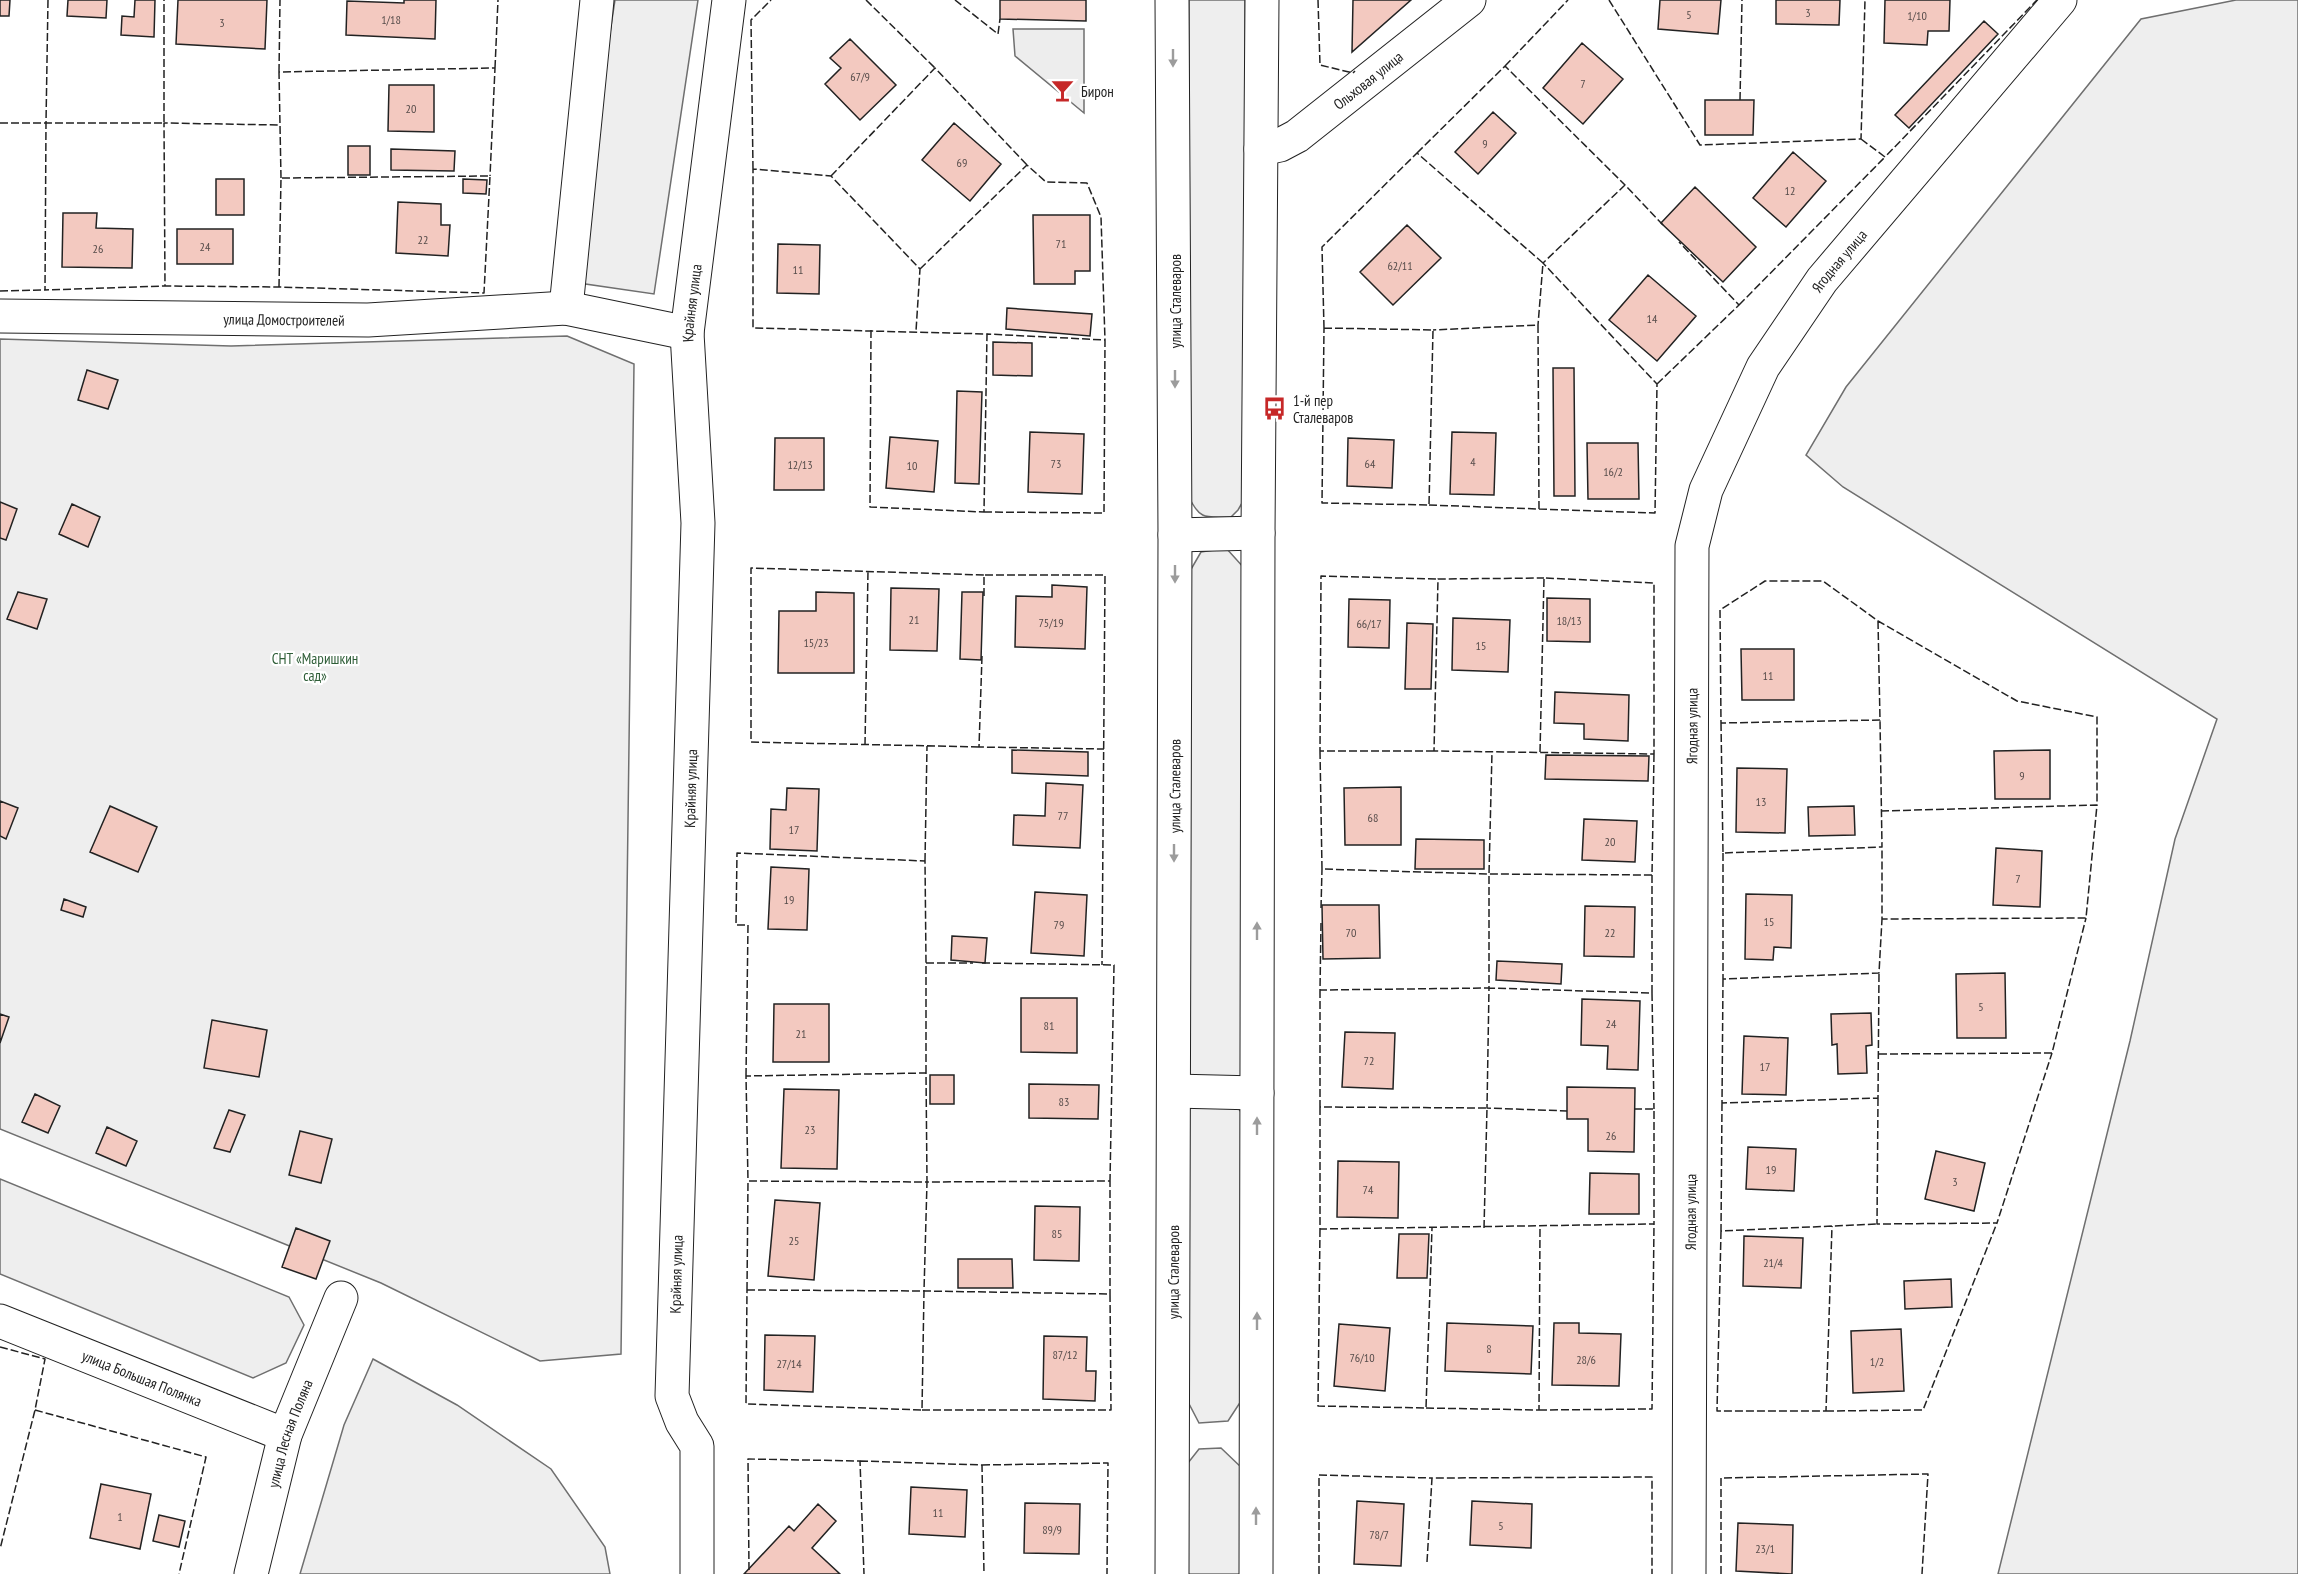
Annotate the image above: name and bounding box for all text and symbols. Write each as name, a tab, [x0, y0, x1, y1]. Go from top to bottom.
house number: 3	[1805, 5, 1811, 20]
house number: 5	[1686, 7, 1692, 22]
house number: 1/10	[1907, 8, 1927, 23]
house number: 1/18	[381, 12, 401, 27]
house number: 3	[219, 15, 225, 30]
street label: Ольховая улица	[1329, 47, 1407, 113]
one-way arrow	[1168, 49, 1178, 68]
house number: 67/9	[850, 69, 870, 84]
house number: 7	[1580, 76, 1586, 91]
bar icon: Бирон	[1050, 78, 1076, 104]
place label: Бирон	[1081, 82, 1114, 101]
house number: 20	[406, 101, 416, 116]
house number: 9	[1482, 136, 1488, 151]
house number: 69	[957, 155, 967, 170]
house number: 12	[1785, 183, 1795, 198]
street label: Ягодная улица	[1807, 225, 1871, 296]
house number: 22	[418, 232, 428, 247]
house number: 71	[1056, 236, 1066, 251]
house number: 24	[200, 239, 211, 254]
house number: 26	[93, 241, 103, 256]
street label: улица Сталеваров	[1166, 254, 1185, 348]
house number: 62/11	[1387, 258, 1413, 273]
house number: 11	[793, 262, 803, 277]
street label: Крайняя улица	[677, 263, 705, 343]
street label: улица Домостроителей	[223, 309, 345, 329]
house number: 14	[1647, 311, 1658, 326]
one-way arrow	[1170, 370, 1180, 389]
place label: 1-й пер Сталеваров	[1293, 391, 1353, 427]
bus stop icon: 1-й пер Сталеваров	[1262, 396, 1288, 422]
house number: 4	[1470, 454, 1476, 469]
house number: 73	[1051, 456, 1061, 471]
house number: 64	[1365, 456, 1376, 471]
house number: 12/13	[787, 457, 813, 472]
house number: 10	[907, 458, 917, 473]
house number: 16/2	[1603, 464, 1623, 479]
one-way arrow	[1170, 565, 1180, 584]
house number: 21	[909, 612, 919, 627]
house number: 18/13	[1556, 613, 1582, 628]
house number: 75/19	[1038, 615, 1064, 630]
house number: 66/17	[1356, 616, 1382, 631]
house number: 15/23	[803, 635, 829, 650]
house number: 15	[1476, 638, 1486, 653]
park label: СНТ «Маришкин сад»	[272, 649, 358, 685]
house number: 11	[1763, 668, 1773, 683]
street label: Ягодная улица	[1682, 688, 1701, 764]
street label: улица Сталеваров	[1165, 739, 1184, 833]
street label: Крайняя улица	[679, 749, 701, 828]
house number: 9	[2019, 768, 2025, 783]
house number: 13	[1756, 794, 1766, 809]
house number: 77	[1058, 808, 1068, 823]
house number: 68	[1368, 810, 1378, 825]
house number: 17	[789, 822, 799, 837]
house number: 20	[1605, 834, 1615, 849]
one-way arrow	[1169, 844, 1179, 863]
house number: 7	[2015, 871, 2021, 886]
house number: 19	[784, 892, 794, 907]
house number: 15	[1764, 914, 1774, 929]
house number: 79	[1054, 917, 1064, 932]
one-way arrow	[1252, 921, 1262, 940]
house number: 70	[1346, 925, 1356, 940]
house number: 22	[1605, 925, 1615, 940]
house number: 5	[1978, 999, 1984, 1014]
house number: 24	[1606, 1016, 1617, 1031]
house number: 81	[1044, 1018, 1054, 1033]
house number: 21	[796, 1026, 806, 1041]
house number: 72	[1364, 1053, 1374, 1068]
house number: 17	[1760, 1059, 1770, 1074]
house number: 83	[1059, 1094, 1069, 1109]
one-way arrow	[1252, 1116, 1262, 1135]
house number: 23	[805, 1122, 815, 1137]
house number: 26	[1606, 1128, 1616, 1143]
house number: 19	[1766, 1162, 1776, 1177]
street label: Ягодная улица	[1680, 1174, 1700, 1250]
house number: 3	[1952, 1174, 1958, 1189]
house number: 74	[1363, 1182, 1374, 1197]
street label: улица Сталеваров	[1163, 1225, 1183, 1319]
house number: 85	[1052, 1226, 1062, 1241]
house number: 25	[789, 1233, 799, 1248]
street label: Крайняя улица	[665, 1235, 686, 1314]
house number: 21/4	[1763, 1255, 1783, 1270]
one-way arrow	[1252, 1311, 1262, 1330]
house number: 8	[1486, 1341, 1492, 1356]
street label: улица Большая Полянка	[79, 1345, 205, 1410]
house number: 87/12	[1052, 1347, 1078, 1362]
house number: 76/10	[1349, 1350, 1375, 1365]
house number: 28/6	[1576, 1352, 1596, 1367]
house number: 1/2	[1870, 1354, 1884, 1369]
house number: 27/14	[776, 1356, 802, 1371]
street label: улица Лесная Поляна	[263, 1376, 316, 1489]
house number: 11	[933, 1505, 943, 1520]
one-way arrow	[1252, 1506, 1261, 1525]
house number: 1	[117, 1509, 123, 1524]
house number: 5	[1498, 1518, 1504, 1533]
house number: 89/9	[1042, 1522, 1062, 1537]
house number: 78/7	[1369, 1527, 1389, 1542]
house number: 23/1	[1755, 1541, 1775, 1556]

